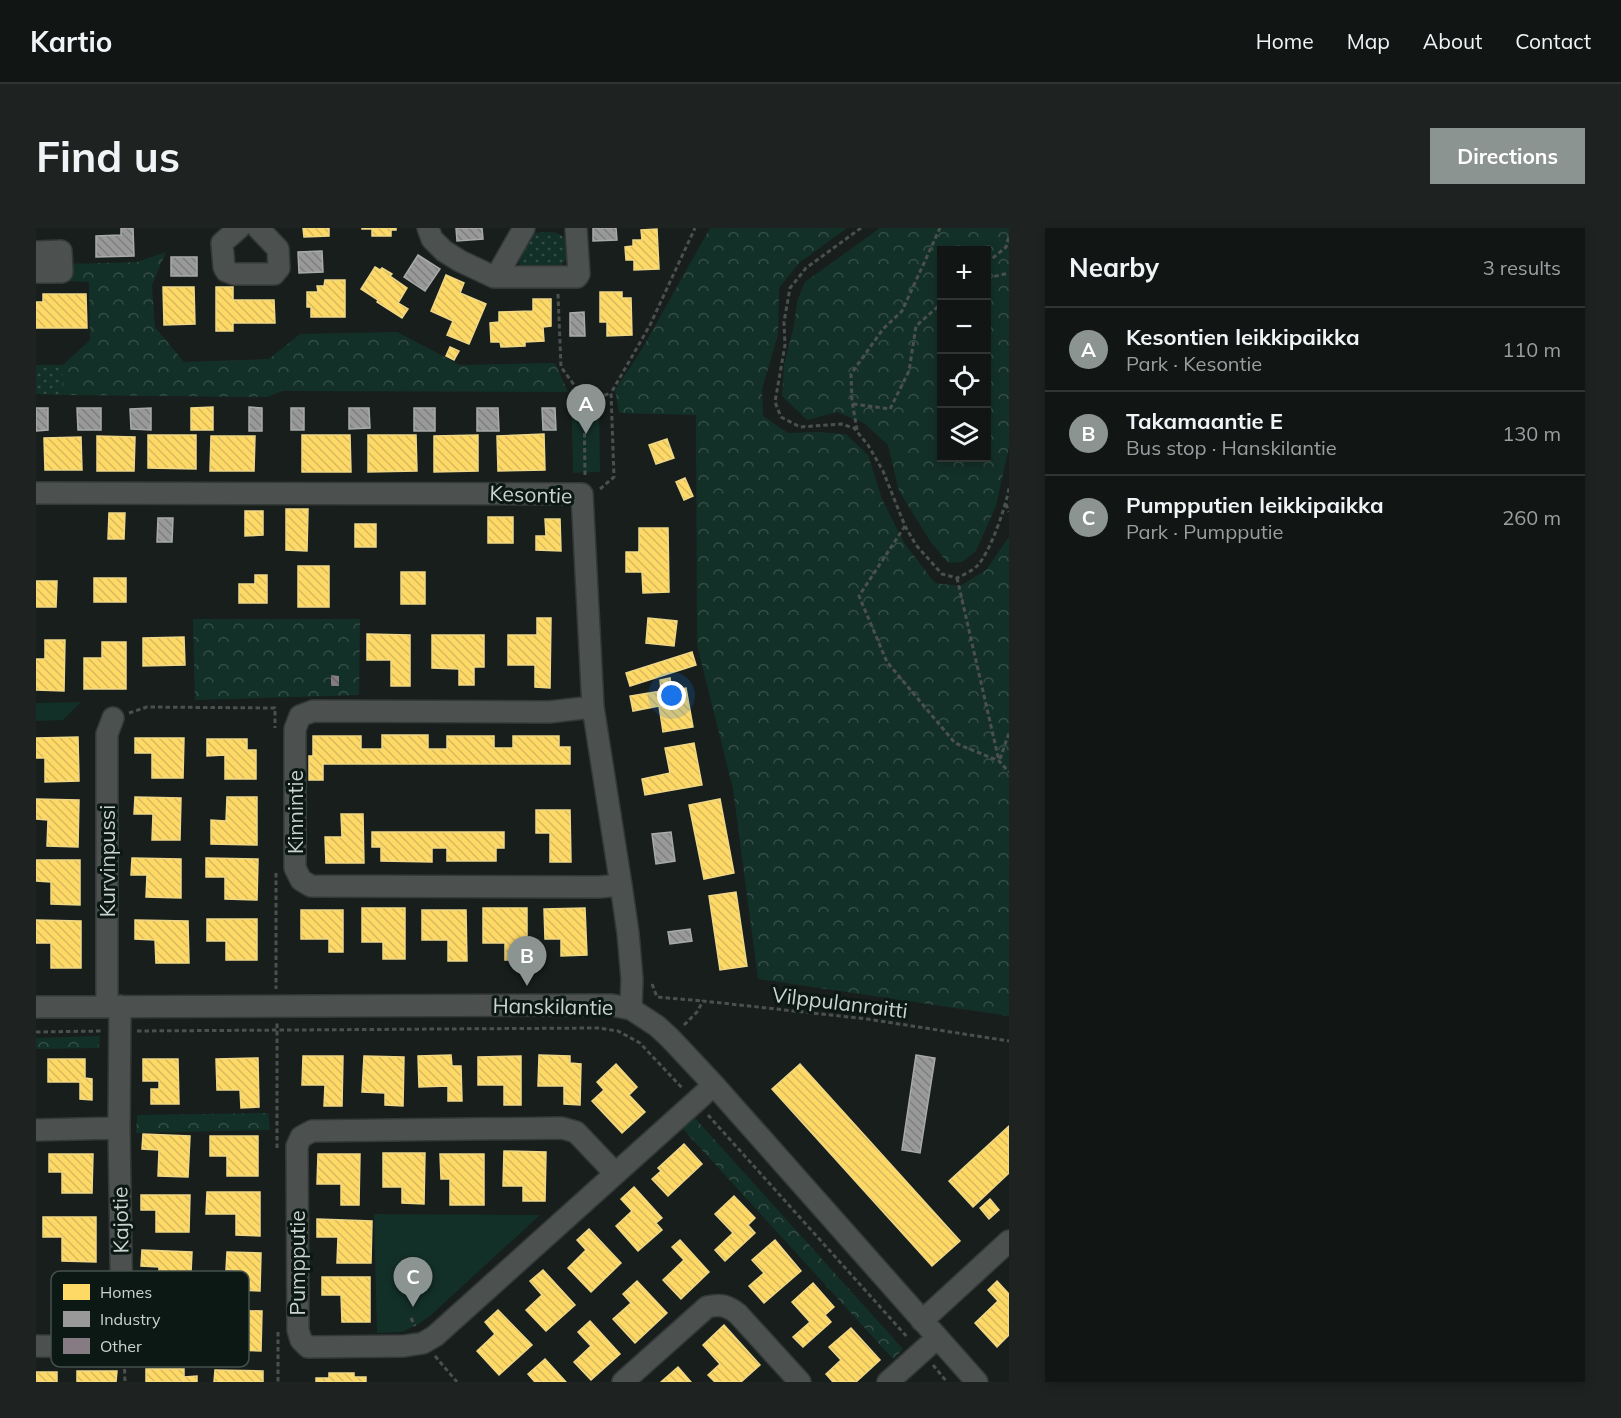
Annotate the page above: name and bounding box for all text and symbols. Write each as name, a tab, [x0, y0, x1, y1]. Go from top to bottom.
text: Kartio	[30, 24, 112, 59]
text: Home	[1256, 28, 1314, 54]
text: Map	[1347, 28, 1390, 54]
text: About	[1423, 28, 1482, 54]
text: Contact	[1515, 28, 1591, 54]
button: Directions	[1430, 128, 1585, 184]
text: Find us	[36, 130, 180, 183]
map controls	[937, 246, 991, 462]
button: +	[937, 246, 991, 300]
text: Nearby	[1069, 251, 1159, 284]
text: 3 results	[1483, 255, 1561, 280]
button: −	[937, 300, 991, 354]
text: Kesontien leikkipaikka	[1126, 323, 1360, 351]
text: A	[1081, 337, 1096, 362]
text: 110 m	[1502, 337, 1561, 362]
text: Park · Kesontie	[1126, 351, 1262, 376]
button: locate	[937, 354, 991, 408]
pin: A	[566, 384, 606, 434]
text: Takamaantie E	[1126, 407, 1283, 435]
button: layers	[937, 408, 991, 462]
text: B	[1082, 421, 1095, 446]
text: 130 m	[1502, 421, 1561, 446]
text: Bus stop · Hanskilantie	[1126, 435, 1337, 460]
street label: Kesontie	[489, 480, 573, 508]
text: Pumpputien leikkipaikka	[1126, 491, 1384, 519]
text: C	[1082, 505, 1095, 530]
text: 260 m	[1502, 505, 1561, 530]
text: Park · Pumpputie	[1126, 519, 1283, 544]
your location	[657, 681, 686, 710]
street label: Kinnintie	[282, 770, 308, 854]
street label: Kurvinpussi	[94, 805, 120, 917]
pin: B	[508, 936, 546, 986]
street label: Vilppulanraitti	[771, 981, 909, 1023]
street label: Hanskilantie	[492, 992, 614, 1020]
street label: Kajotie	[106, 1186, 134, 1254]
street label: Pumpputie	[284, 1210, 310, 1316]
pin: C	[394, 1258, 433, 1307]
legend	[51, 1271, 249, 1367]
text: Homes	[100, 1282, 152, 1302]
text: Industry	[100, 1309, 161, 1329]
text: Other	[100, 1336, 142, 1356]

